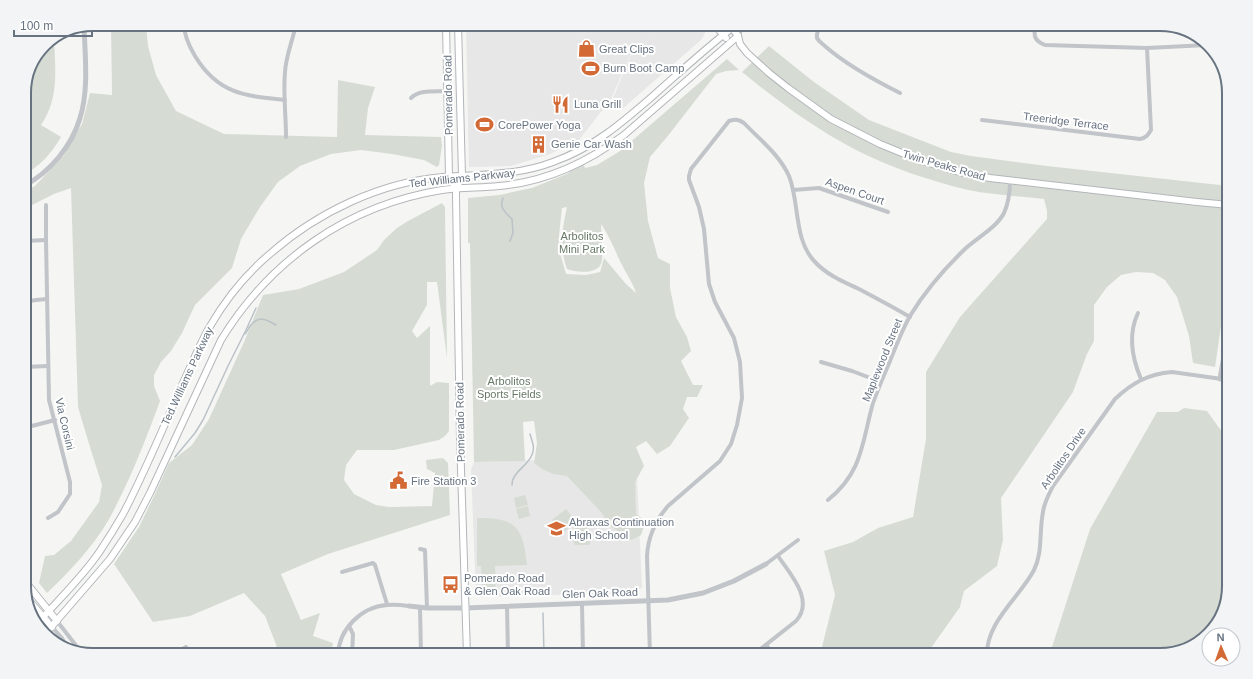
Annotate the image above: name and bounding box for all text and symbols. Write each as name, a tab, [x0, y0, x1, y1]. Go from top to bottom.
scale bar	[14, 12, 92, 38]
text: 100 m	[20, 19, 53, 33]
shop icon: Great Clips	[576, 39, 596, 59]
place label: Great Clips	[599, 43, 655, 55]
street label: Pomerado Road	[441, 55, 455, 135]
sports icon: Burn Boot Camp	[580, 58, 600, 78]
place label: Burn Boot Camp	[603, 62, 684, 74]
restaurant icon: Luna Grill	[551, 94, 571, 114]
place label: Luna Grill	[574, 98, 621, 110]
street label: Treeridge Terrace	[1022, 110, 1110, 132]
sports icon: CorePower Yoga	[475, 115, 495, 135]
place label: CorePower Yoga	[498, 119, 581, 131]
building icon: Genie Car Wash	[528, 134, 548, 154]
place label: Genie Car Wash	[551, 138, 632, 150]
street label: Twin Peaks Road	[901, 147, 987, 183]
street label: Ted Williams Parkway	[408, 166, 516, 190]
street label: Aspen Court	[824, 175, 886, 207]
park label: Arbolitos Mini Park	[559, 230, 605, 255]
street label: Maplewood Street	[860, 317, 904, 403]
street label: Ted Williams Parkway	[159, 325, 215, 427]
park label: Arbolitos Sports Fields	[477, 375, 542, 400]
street label: Pomerado Road	[453, 382, 467, 462]
street label: Via Corsini	[53, 397, 77, 451]
street label: Arbolitos Drive	[1038, 425, 1088, 491]
public building icon: Fire Station 3	[388, 471, 408, 491]
place label: Fire Station 3	[411, 475, 476, 487]
place label: Abraxas Continuation High School	[569, 516, 674, 541]
school or university icon: Abraxas Continuation High School	[546, 518, 566, 538]
place label: Pomerado Road & Glen Oak Road	[464, 572, 550, 597]
bus stop icon: Pomerado Road & Glen Oak Road	[441, 574, 461, 594]
street label: Glen Oak Road	[562, 586, 638, 600]
north arrow	[1201, 627, 1241, 667]
text: N	[1216, 631, 1225, 643]

